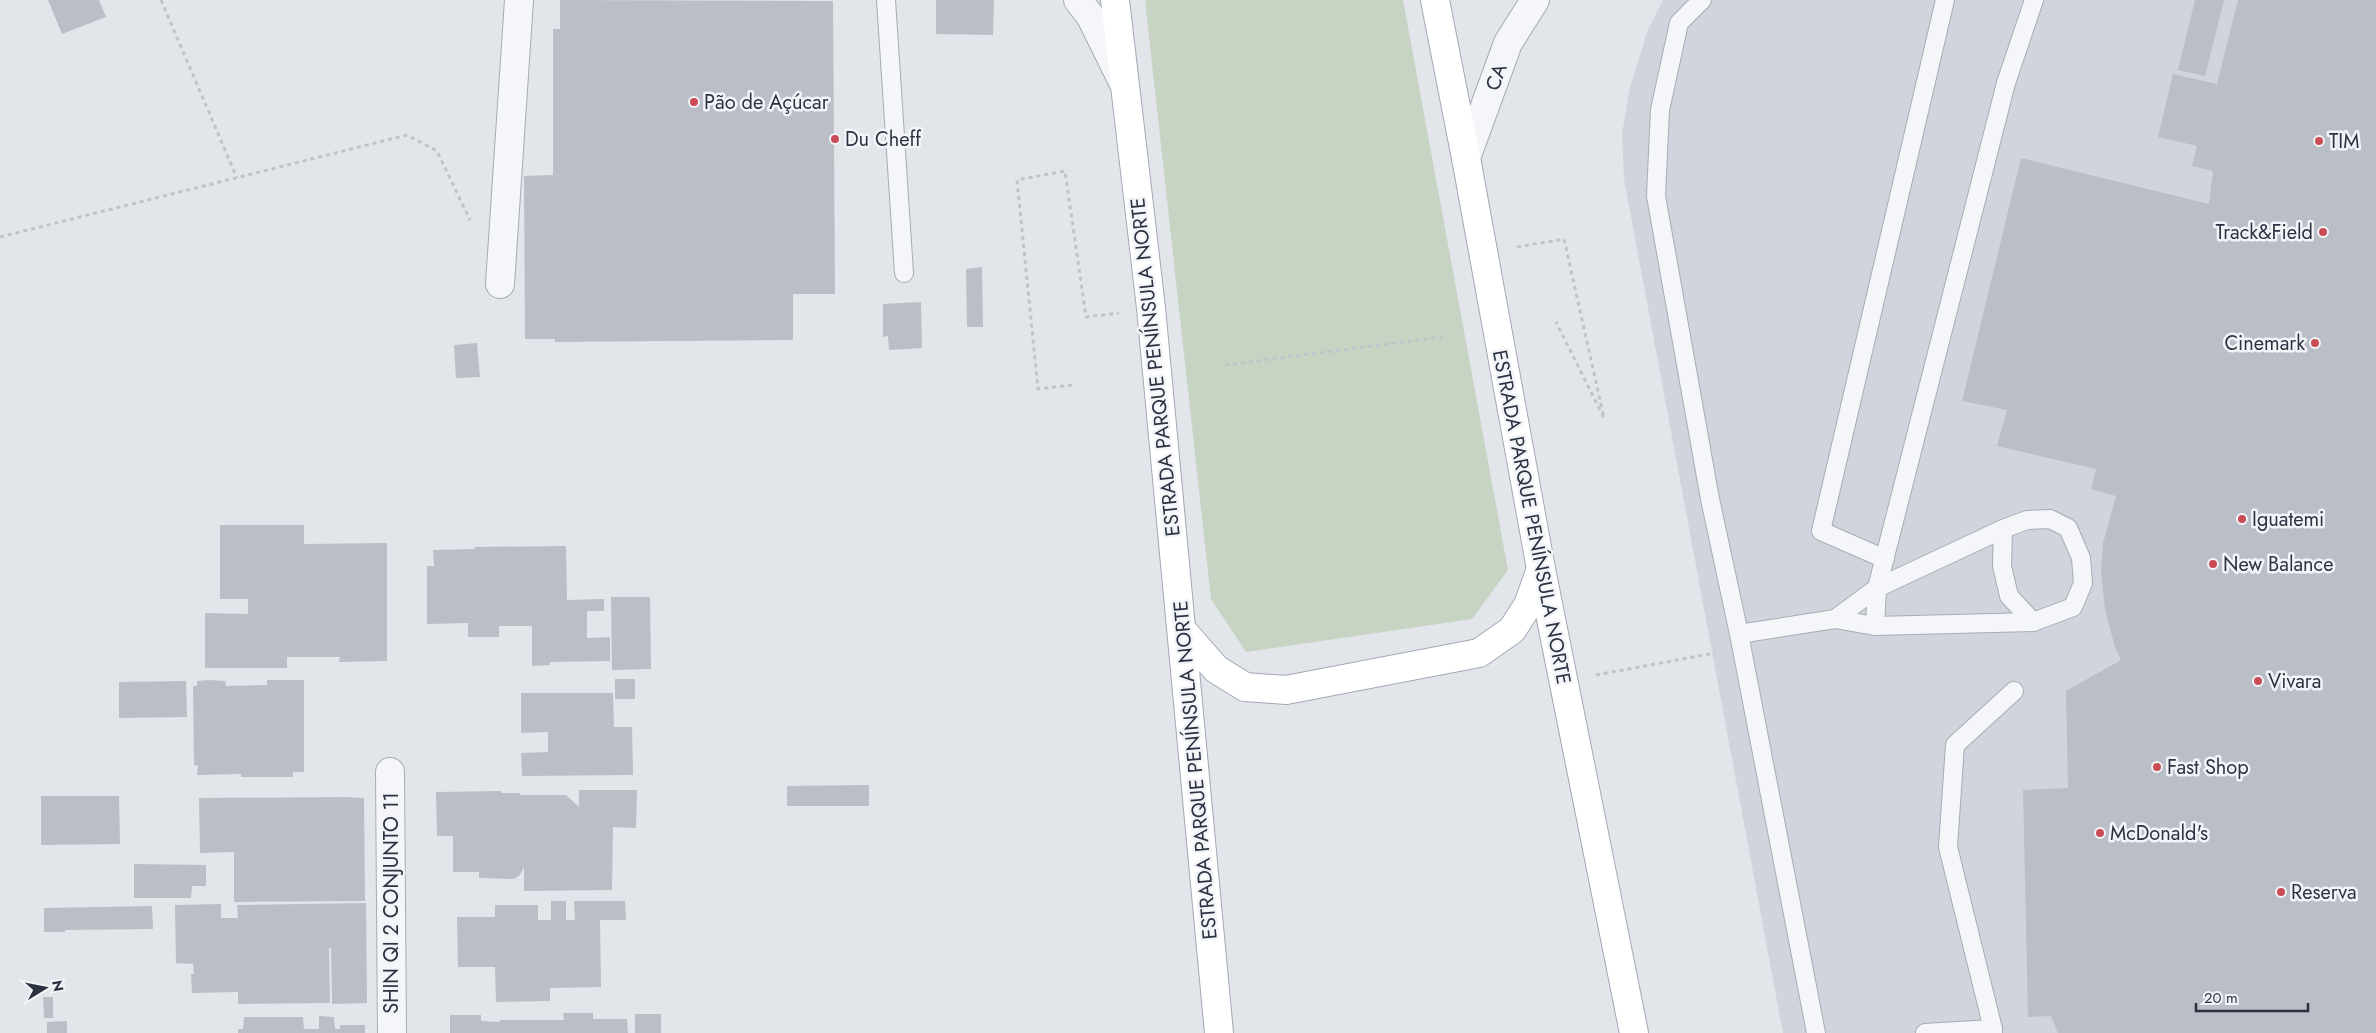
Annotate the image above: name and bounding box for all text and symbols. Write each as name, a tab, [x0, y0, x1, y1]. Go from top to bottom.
street label: CA	[1478, 59, 1515, 95]
place label: Pão de Açúcar	[704, 88, 829, 117]
marker: Pão de Açúcar	[688, 96, 700, 108]
place label: Du Cheff	[845, 125, 922, 154]
place label: TIM	[2329, 127, 2359, 156]
marker: Du Cheff	[829, 133, 841, 145]
marker: TIM	[2313, 135, 2325, 147]
street label: ESTRADA PARQUE PENÍNSULA NORTE	[1123, 196, 1188, 538]
place label: Track&Field	[2215, 218, 2313, 247]
marker: Track&Field	[2317, 226, 2329, 238]
place label: Cinemark	[2224, 329, 2305, 358]
marker: Cinemark	[2309, 337, 2321, 349]
street label: ESTRADA PARQUE PENÍNSULA NORTE	[1485, 347, 1578, 687]
place label: Iguatemi	[2252, 505, 2324, 534]
marker: Iguatemi	[2236, 513, 2248, 525]
place label: New Balance	[2223, 550, 2333, 579]
marker: New Balance	[2207, 558, 2219, 570]
street label: ESTRADA PARQUE PENÍNSULA NORTE	[1166, 599, 1225, 941]
place label: Vivara	[2268, 667, 2321, 696]
marker: Vivara	[2252, 675, 2264, 687]
place label: Fast Shop	[2167, 753, 2249, 782]
marker: Fast Shop	[2151, 761, 2163, 773]
street label: SHIN QI 2 CONJUNTO 11	[377, 792, 406, 1014]
place label: McDonald's	[2110, 819, 2208, 848]
marker: McDonald's	[2094, 827, 2106, 839]
place label: Reserva	[2291, 878, 2357, 907]
marker: Reserva	[2275, 886, 2287, 898]
north arrow	[20, 963, 70, 1013]
text: N	[47, 979, 69, 993]
scale bar	[2196, 980, 2308, 1012]
text: 20 m	[2204, 987, 2238, 1009]

